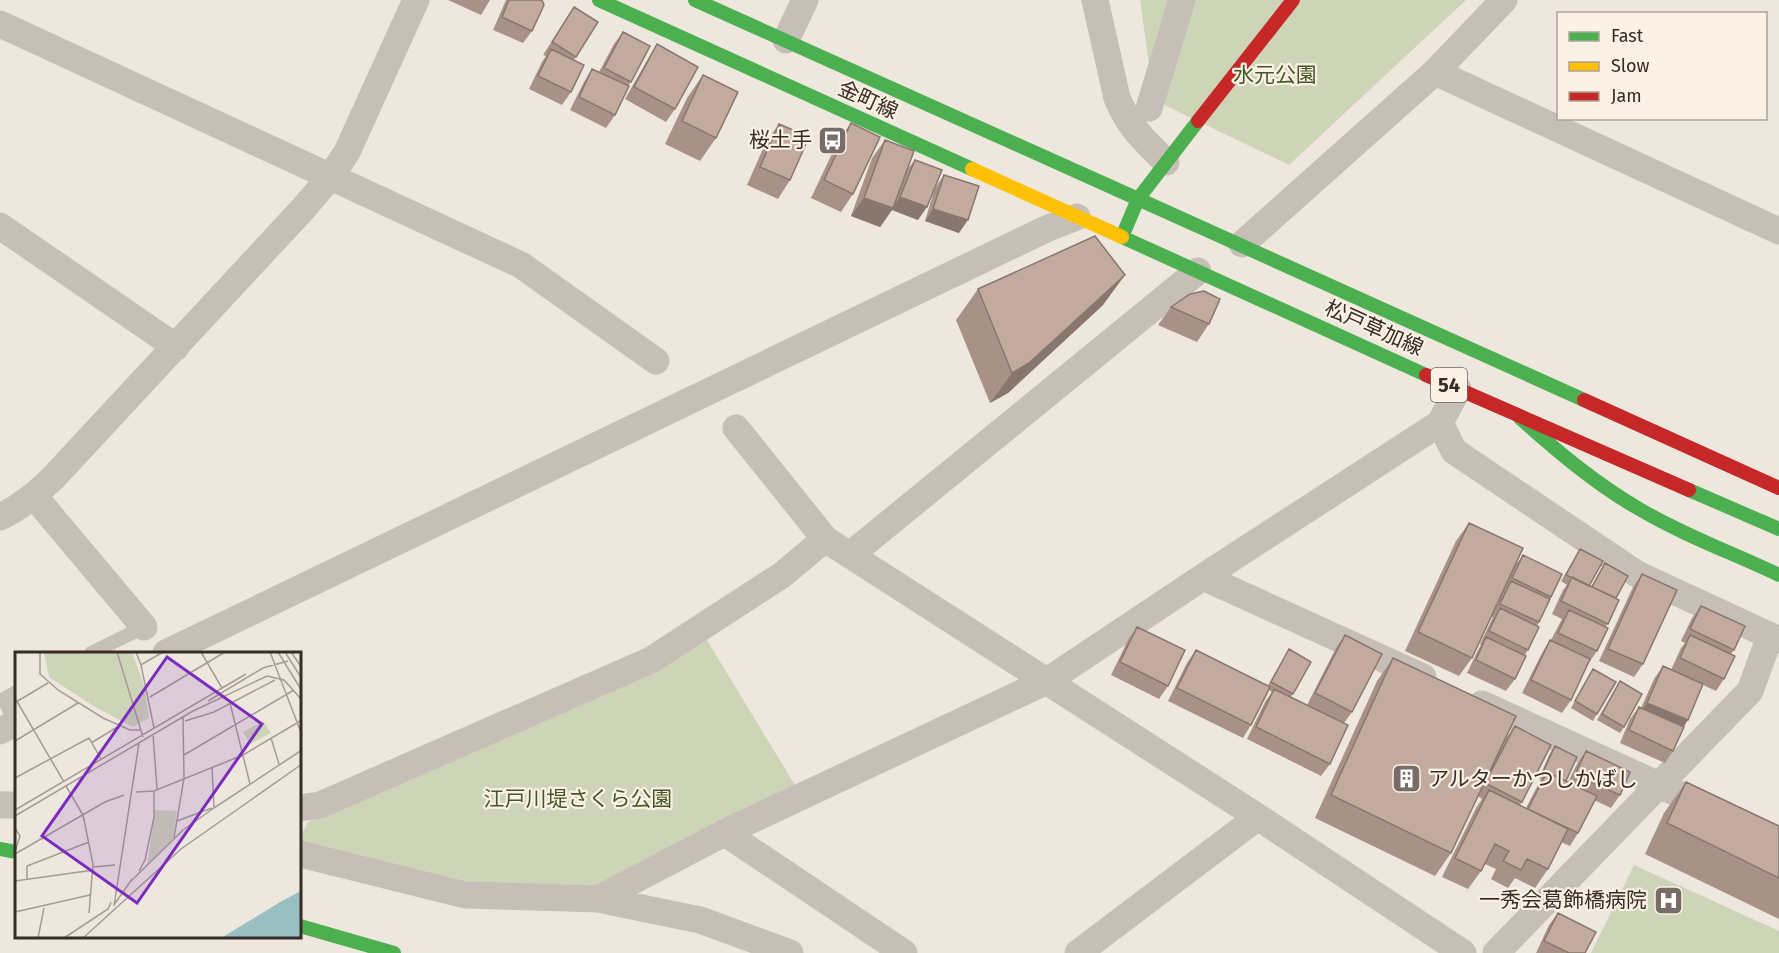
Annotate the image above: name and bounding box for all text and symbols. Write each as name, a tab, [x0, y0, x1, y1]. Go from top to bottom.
legend	[1557, 12, 1767, 120]
text: Fast	[1611, 25, 1644, 47]
text: Slow	[1611, 55, 1650, 77]
park label: 水元公園	[1233, 62, 1317, 88]
street label: 金町線	[834, 75, 902, 125]
text: Jam	[1611, 85, 1642, 107]
bus stop icon: 桜土手	[817, 124, 849, 156]
place label: 桜土手	[749, 127, 812, 153]
street label: 松戸草加線	[1321, 295, 1427, 361]
road number: 54	[1431, 368, 1467, 402]
inset map	[15, 652, 302, 938]
building icon: アルターかつしかばし	[1391, 763, 1423, 795]
place label: アルターかつしかばし	[1428, 766, 1638, 792]
park label: 江戸川堤さくら公園	[484, 786, 673, 812]
hospital icon: 一秀会葛飾橋病院	[1652, 884, 1684, 916]
place label: 一秀会葛飾橋病院	[1479, 887, 1647, 913]

